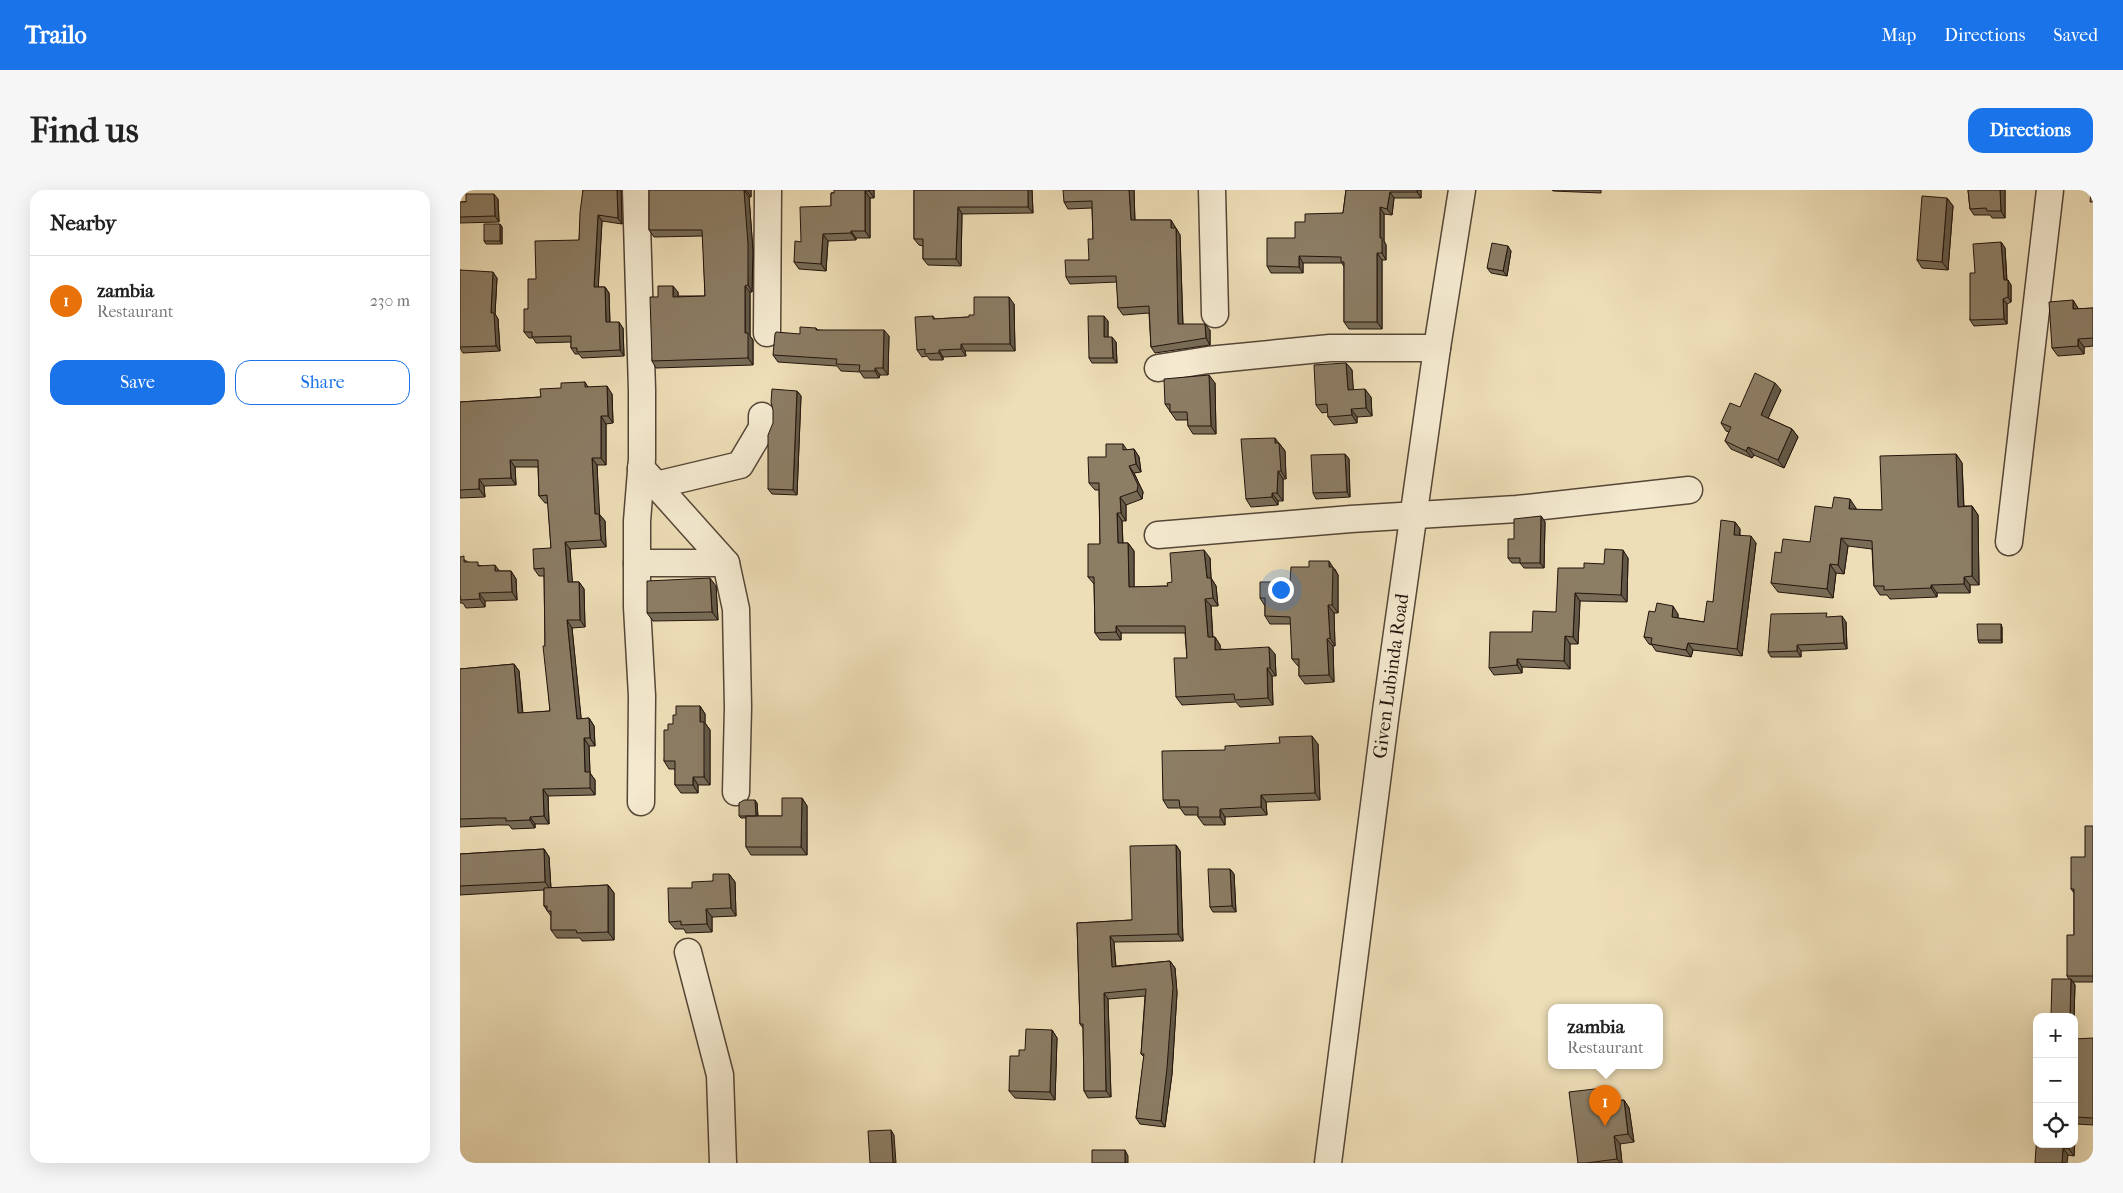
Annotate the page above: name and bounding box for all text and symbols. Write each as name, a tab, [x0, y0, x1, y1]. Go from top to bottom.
text: Trailo	[25, 21, 87, 49]
text: Map	[1882, 25, 1916, 46]
text: Directions	[1944, 25, 2025, 46]
text: Saved	[2053, 25, 2098, 46]
button: Directions	[1968, 108, 2093, 153]
text: Find us	[30, 110, 139, 151]
text: Nearby	[50, 211, 116, 235]
text: zambia	[97, 280, 154, 302]
text: 1	[63, 291, 69, 310]
text: 230 m	[370, 291, 410, 310]
text: Restaurant	[97, 302, 173, 321]
button: Save	[50, 360, 225, 405]
button: Share	[235, 360, 410, 405]
your location	[1268, 577, 1294, 603]
street label: Given Lubinda Road	[1369, 591, 1413, 760]
popup	[1548, 1004, 1663, 1069]
map controls	[2033, 1013, 2078, 1148]
button: +	[2033, 1013, 2078, 1058]
text: zambia	[1567, 1016, 1624, 1038]
text: Restaurant	[1567, 1038, 1644, 1057]
button: −	[2033, 1058, 2078, 1103]
pin: 1	[1589, 1085, 1621, 1126]
button: locate	[2033, 1103, 2078, 1148]

